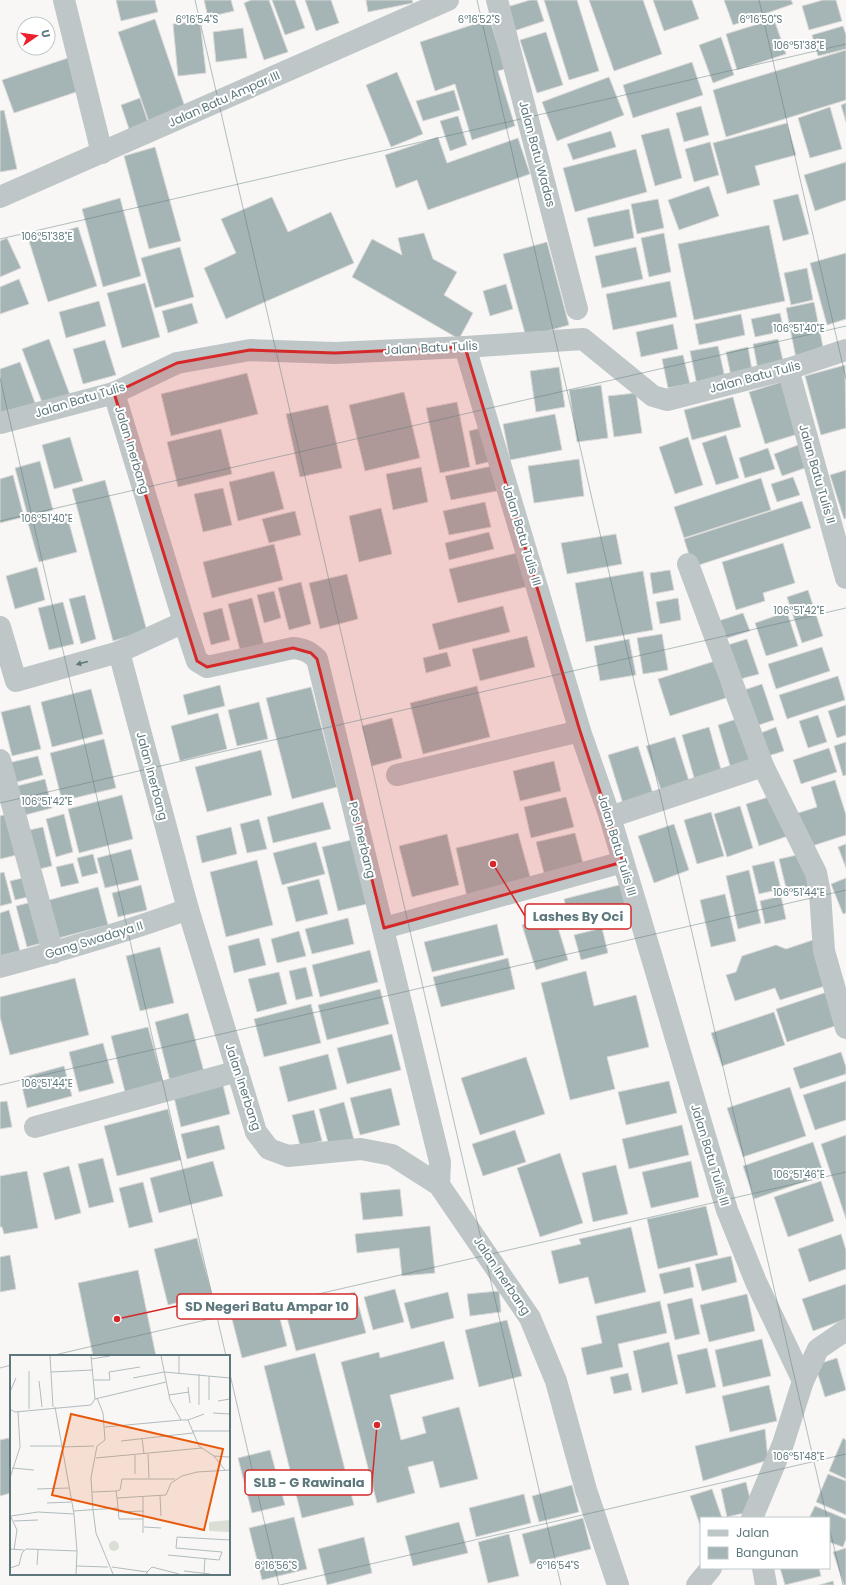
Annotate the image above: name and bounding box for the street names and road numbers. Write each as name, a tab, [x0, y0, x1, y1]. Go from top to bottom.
street label: Jalan Batu Ampar III	[165, 66, 282, 131]
street label: Jalan Batu Wadas	[515, 99, 560, 209]
street label: Jalan Batu Tulis	[384, 337, 478, 358]
street label: Jalan Batu Tulis	[708, 356, 802, 397]
street label: Jalan Batu Tulis	[33, 378, 127, 421]
street label: Jalan Inerbang	[111, 404, 154, 496]
street label: Jalan Batu Tulis II	[795, 422, 840, 526]
street label: Jalan Batu Tulis III	[499, 482, 546, 588]
street label: Jalan Inerbang	[132, 730, 172, 822]
street label: Jalan Batu Tulis III	[594, 792, 641, 898]
street label: Pos Inerbang	[345, 800, 380, 880]
street label: Gang Swadaya II	[43, 917, 145, 963]
street label: Jalan Inerbang	[221, 1041, 266, 1133]
street label: Jalan Batu Tulis III	[687, 1102, 734, 1208]
street label: Jalan Inerbang	[470, 1233, 535, 1318]

